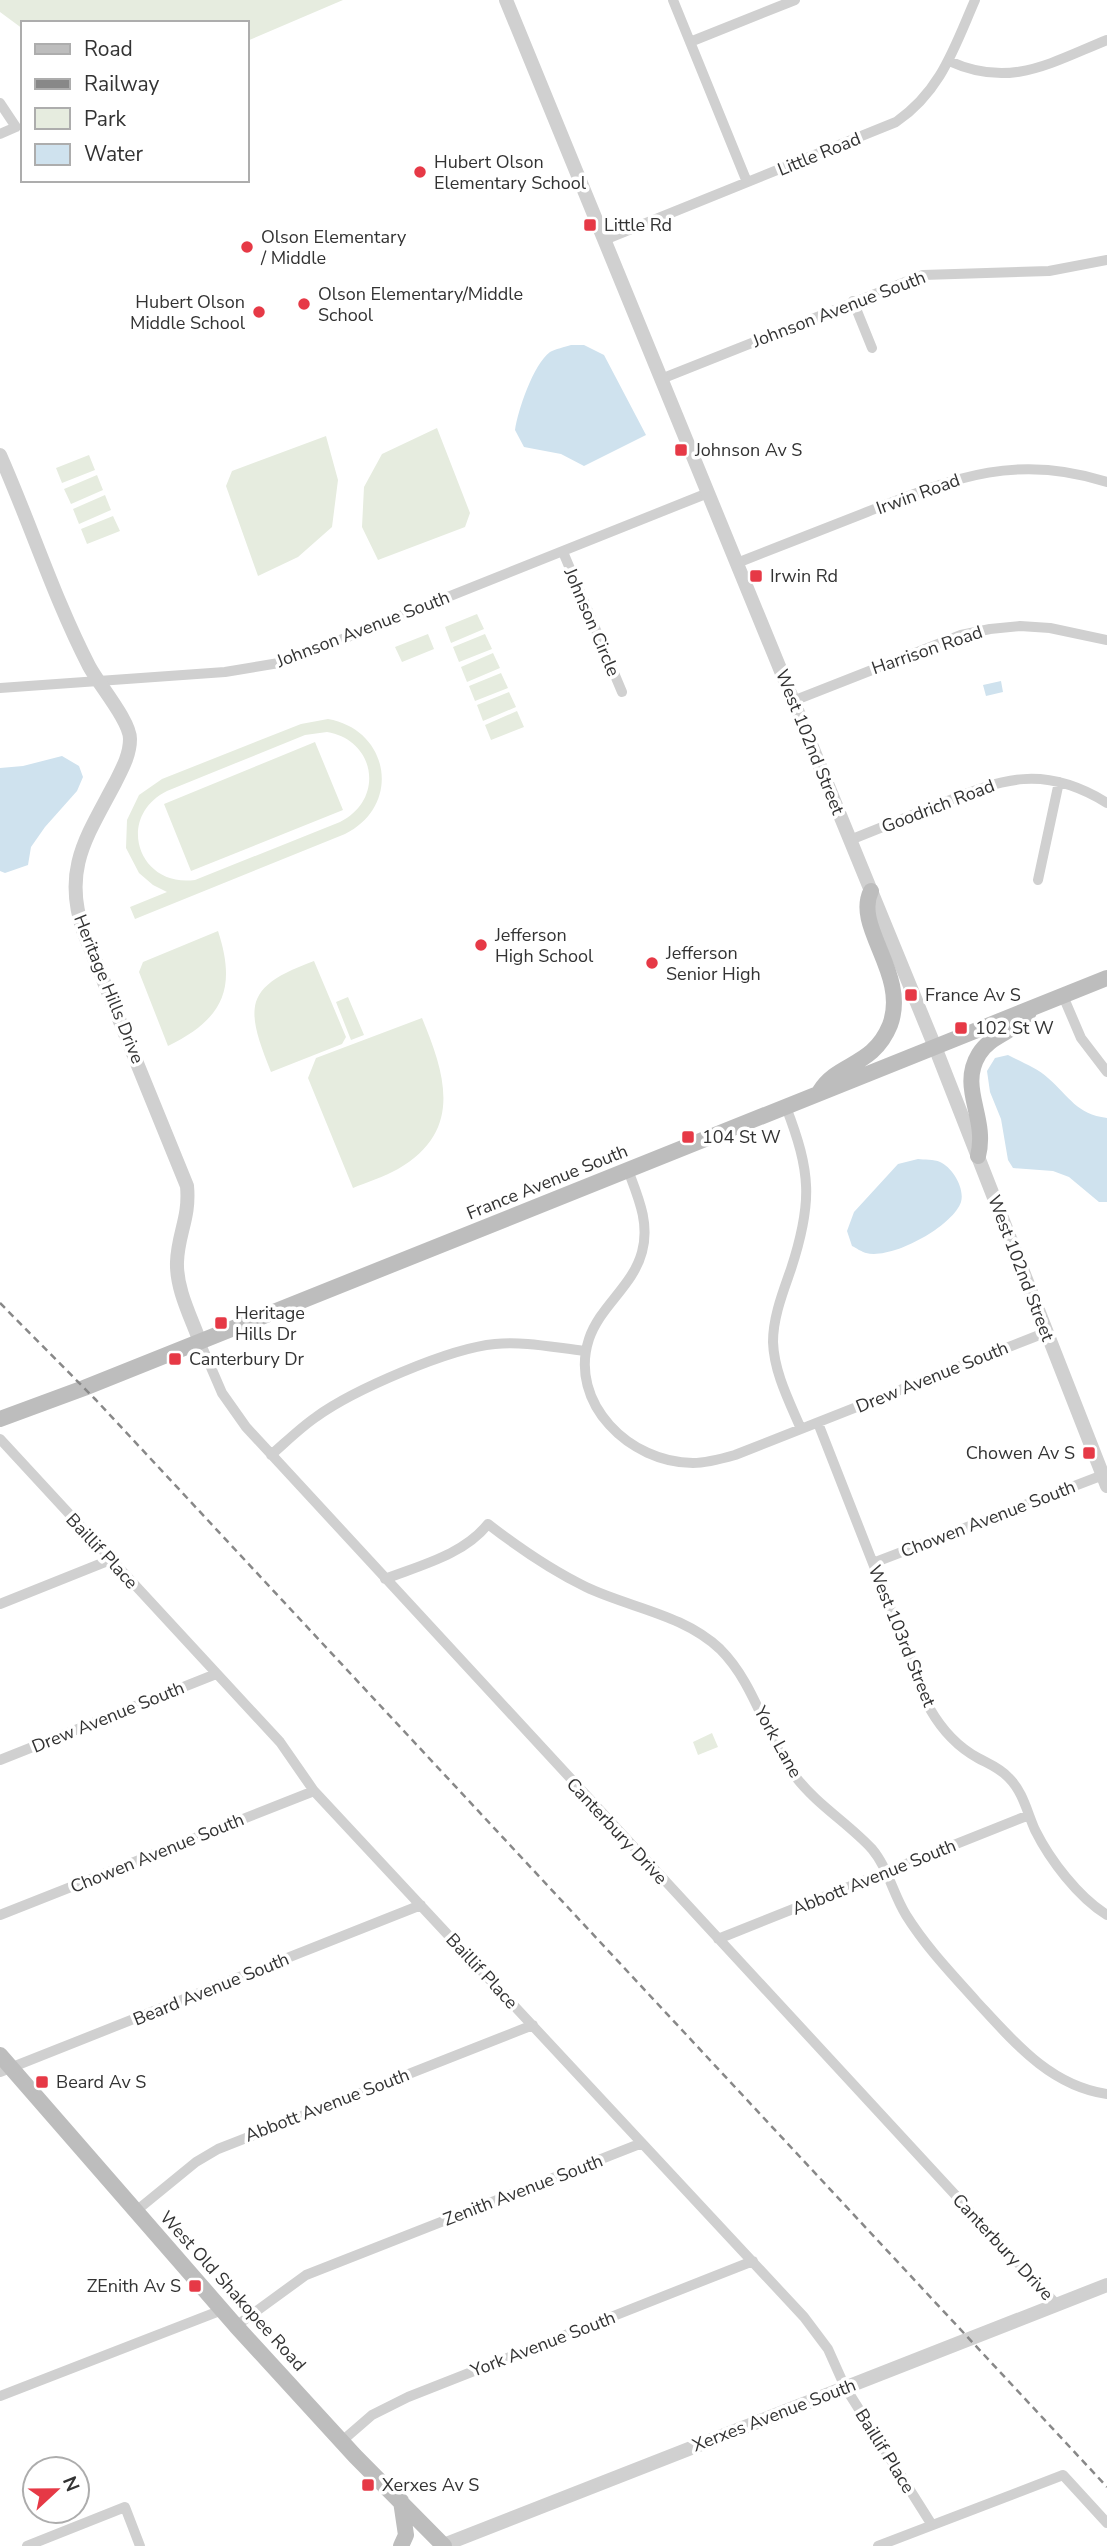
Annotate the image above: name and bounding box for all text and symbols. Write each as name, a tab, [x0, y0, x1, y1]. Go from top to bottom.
legend	[21, 21, 248, 182]
text: Road	[84, 35, 133, 63]
text: Railway	[84, 70, 159, 98]
text: Park	[84, 105, 126, 133]
street label: Little Road	[774, 126, 864, 182]
text: Water	[84, 140, 143, 168]
place label: Hubert Olson Elementary School	[434, 150, 587, 195]
marker: Hubert Olson Elementary School	[412, 164, 428, 180]
place label: Little Rd	[604, 213, 672, 237]
marker: Little Rd	[582, 217, 598, 233]
place label: Olson Elementary / Middle	[260, 225, 407, 270]
marker: Olson Elementary / Middle	[239, 239, 255, 255]
street label: Johnson Avenue South	[748, 265, 929, 353]
place label: Olson Elementary/Middle School	[318, 282, 523, 327]
place label: Hubert Olson Middle School	[130, 290, 246, 335]
marker: Olson Elementary/Middle School	[296, 296, 312, 312]
marker: Hubert Olson Middle School	[251, 304, 267, 320]
place label: Johnson Av S	[694, 438, 802, 462]
marker: Johnson Av S	[673, 442, 689, 458]
street label: Irwin Road	[873, 468, 963, 520]
street label: Johnson Circle	[558, 563, 626, 680]
place label: Irwin Rd	[770, 564, 838, 588]
marker: Irwin Rd	[748, 568, 764, 584]
street label: Johnson Avenue South	[272, 585, 453, 673]
street label: Harrison Road	[868, 620, 986, 680]
street label: West 102nd Street	[770, 666, 850, 819]
street label: Goodrich Road	[878, 773, 998, 839]
street label: Heritage Hills Drive	[68, 911, 150, 1067]
place label: Jefferson High School	[494, 923, 594, 968]
marker: Jefferson High School	[473, 937, 489, 953]
place label: Jefferson Senior High	[665, 941, 761, 986]
marker: Jefferson Senior High	[644, 955, 660, 971]
place label: France Av S	[925, 983, 1021, 1007]
marker: France Av S	[903, 987, 919, 1003]
place label: 102 St W	[975, 1016, 1054, 1040]
marker: 102 St W	[953, 1020, 969, 1036]
place label: 104 St W	[702, 1125, 781, 1149]
marker: 104 St W	[680, 1129, 696, 1145]
street label: France Avenue South	[463, 1139, 631, 1225]
street label: West 102nd Street	[982, 1191, 1060, 1345]
place label: Heritage Hills Dr	[235, 1301, 305, 1346]
marker: Heritage Hills Dr	[213, 1315, 229, 1331]
street label: Drew Avenue South	[852, 1335, 1012, 1419]
place label: Canterbury Dr	[189, 1347, 305, 1371]
marker: Canterbury Dr	[167, 1351, 183, 1367]
place label: Chowen Av S	[966, 1441, 1075, 1465]
marker: Chowen Av S	[1081, 1445, 1097, 1461]
street label: Chowen Avenue South	[897, 1475, 1079, 1563]
street label: Baillif Place	[61, 1508, 143, 1594]
street label: West 103rd Street	[863, 1562, 942, 1711]
street label: Drew Avenue South	[28, 1675, 188, 1759]
street label: York Lane	[748, 1701, 808, 1782]
street label: Canterbury Drive	[561, 1772, 673, 1890]
street label: Chowen Avenue South	[67, 1807, 247, 1899]
street label: Abbott Avenue South	[789, 1833, 959, 1921]
street label: Baillif Place	[441, 1928, 523, 2014]
street label: Beard Avenue South	[129, 1947, 293, 2031]
street label: Abbott Avenue South	[241, 2063, 413, 2147]
place label: Beard Av S	[56, 2070, 146, 2094]
marker: Beard Av S	[34, 2074, 50, 2090]
street label: Zenith Avenue South	[440, 2149, 606, 2231]
street label: Canterbury Drive	[947, 2188, 1059, 2306]
street label: West Old Shakopee Road	[155, 2206, 311, 2376]
place label: ZEnith Av S	[87, 2274, 181, 2298]
marker: ZEnith Av S	[187, 2278, 203, 2294]
street label: York Avenue South	[466, 2305, 619, 2383]
street label: Xerxes Avenue South	[689, 2373, 859, 2457]
street label: Baillif Place	[850, 2404, 920, 2498]
north arrow	[21, 2455, 91, 2525]
text: N	[56, 2473, 86, 2495]
place label: Xerxes Av S	[382, 2473, 479, 2497]
marker: Xerxes Av S	[360, 2477, 376, 2493]

